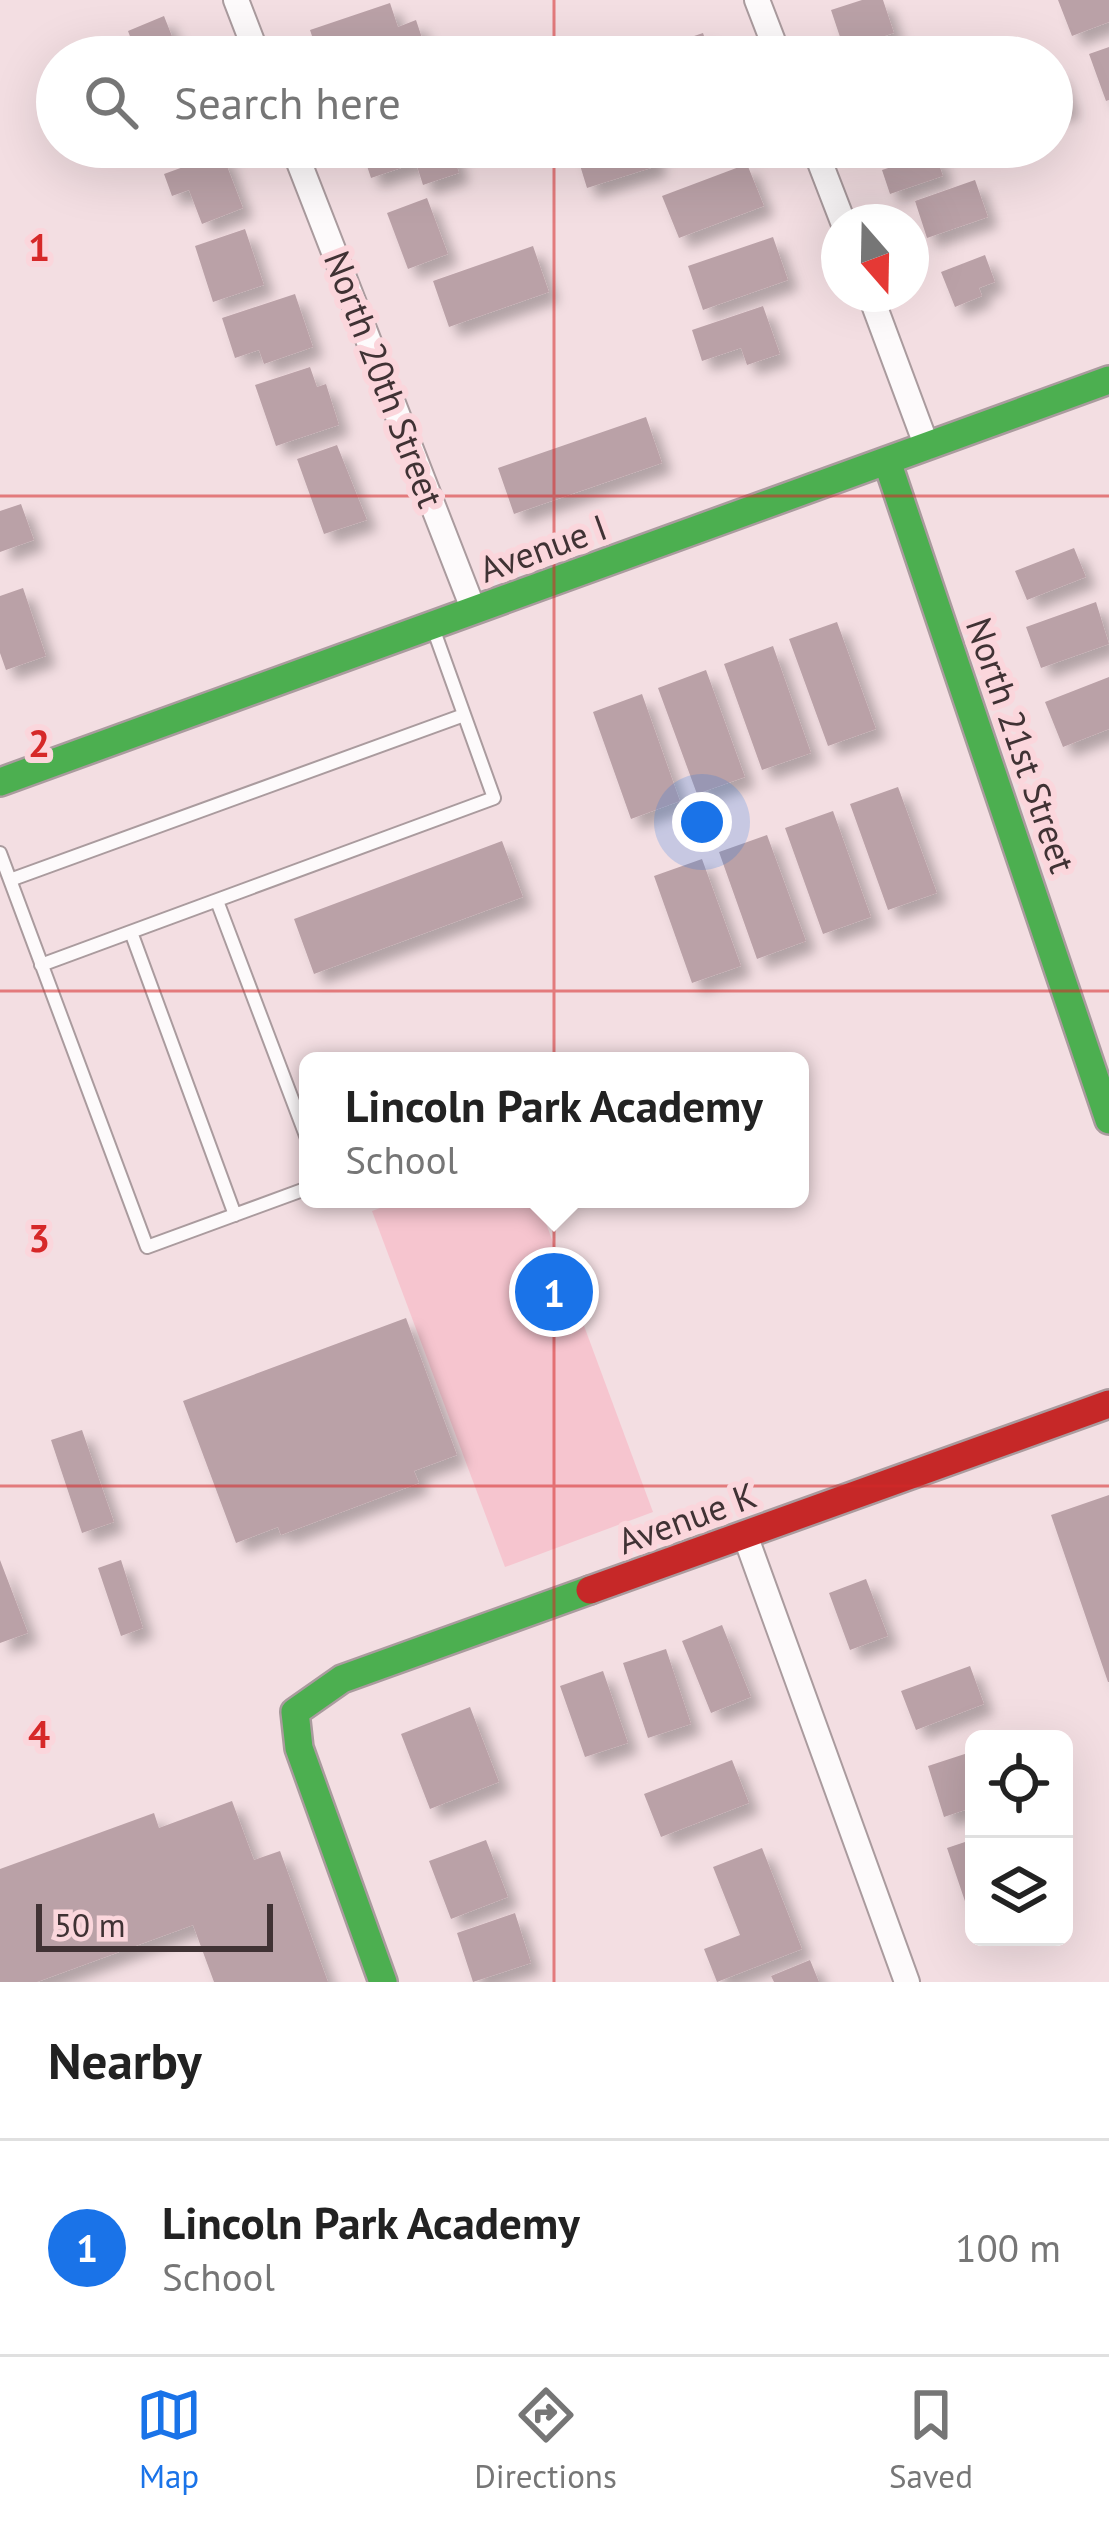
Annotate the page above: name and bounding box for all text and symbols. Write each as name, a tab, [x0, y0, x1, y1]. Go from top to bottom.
search box	[36, 36, 1073, 168]
icon: search	[78, 69, 144, 135]
text: Search here	[174, 73, 401, 131]
north arrow	[821, 204, 929, 312]
text: 1	[28, 221, 50, 272]
street label: North 20th Street	[314, 244, 455, 514]
street label: Avenue I	[473, 503, 613, 592]
street label: North 21st Street	[956, 611, 1087, 878]
text: 2	[28, 717, 50, 768]
your location	[672, 792, 732, 852]
popup	[299, 1052, 809, 1208]
text: Lincoln Park Academy	[345, 1076, 763, 1134]
text: School	[345, 1134, 458, 1185]
text: 3	[28, 1212, 50, 1263]
pin: 1	[515, 1247, 593, 1337]
street label: Avenue K	[611, 1471, 763, 1564]
text: 4	[28, 1708, 50, 1759]
map controls	[965, 1730, 1073, 1946]
button: locate	[965, 1730, 1073, 1838]
button: layers	[965, 1838, 1073, 1946]
scale bar	[36, 1898, 273, 1951]
text: 50 m	[54, 1903, 126, 1946]
text: Nearby	[48, 2027, 202, 2093]
text: Lincoln Park Academy	[162, 2193, 580, 2251]
text: 1	[76, 2222, 98, 2273]
text: 100 m	[955, 2222, 1061, 2273]
text: School	[162, 2251, 275, 2302]
tab: Map	[136, 2382, 202, 2497]
tab: Directions	[474, 2382, 617, 2497]
tab: Saved	[889, 2382, 973, 2497]

